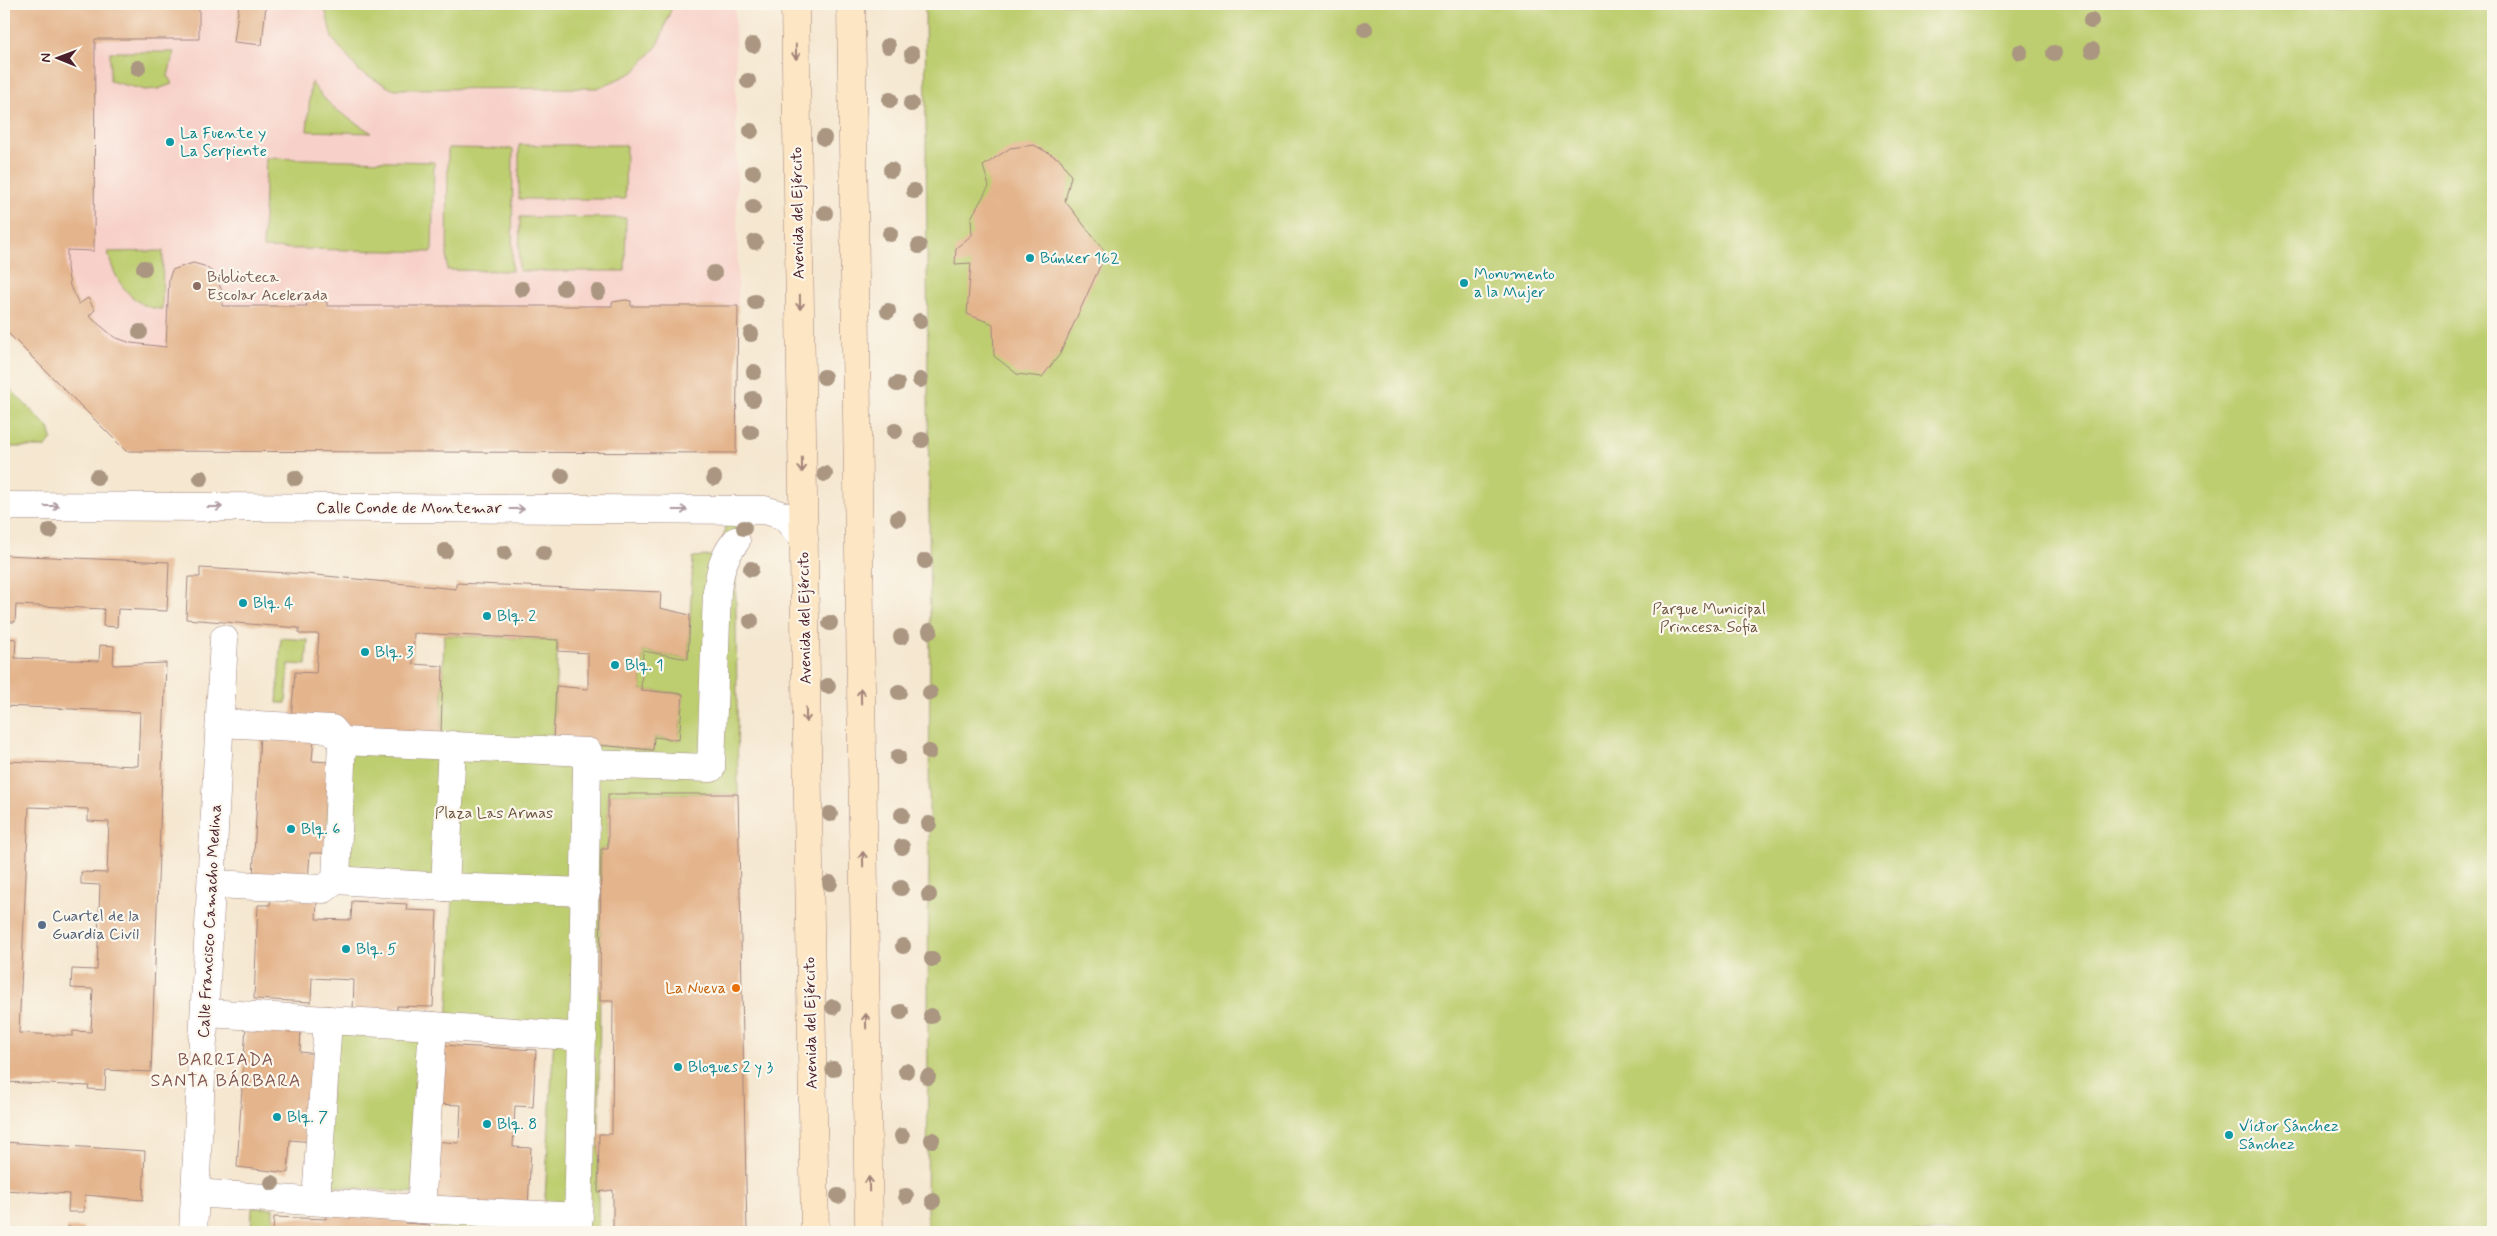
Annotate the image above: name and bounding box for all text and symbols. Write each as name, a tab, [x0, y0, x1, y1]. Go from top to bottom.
north arrow	[32, 32, 82, 82]
one-way arrow	[791, 44, 800, 60]
text: N	[37, 53, 55, 63]
place label: La Fuente y La Serpiente	[180, 123, 267, 162]
marker: La Fuente y La Serpiente	[164, 136, 176, 148]
street label: Avenida del Ejército	[786, 147, 810, 279]
place label: Búnker 162	[1040, 248, 1120, 269]
marker: Búnker 162	[1024, 252, 1036, 264]
place label: Monumento a la Mujer	[1474, 264, 1555, 303]
place label: Biblioteca Escolar Acelerada	[207, 267, 328, 306]
marker: Monumento a la Mujer	[1458, 277, 1470, 289]
marker: Biblioteca Escolar Acelerada	[191, 280, 203, 292]
one-way arrow	[795, 294, 805, 310]
one-way arrow	[797, 456, 807, 473]
street label: Calle Conde de Montemar	[316, 498, 502, 519]
one-way arrow	[44, 501, 60, 511]
one-way arrow	[206, 502, 223, 512]
one-way arrow	[509, 504, 525, 514]
one-way arrow	[672, 505, 688, 515]
street label: Avenida del Ejército	[793, 552, 817, 684]
place label: Blq. 4	[253, 593, 294, 614]
marker: Blq. 4	[237, 597, 249, 609]
park label: Parque Municipal Princesa Sofia	[1652, 599, 1766, 638]
place label: Blq. 2	[497, 606, 536, 627]
marker: Blq. 2	[481, 610, 493, 622]
place label: Blq. 3	[375, 642, 413, 663]
marker: Blq. 3	[359, 646, 371, 658]
place label: Blq. 1	[625, 655, 663, 676]
marker: Blq. 1	[609, 659, 621, 671]
one-way arrow	[856, 688, 866, 704]
one-way arrow	[802, 707, 811, 723]
street label: Calle Francisco Camacho Medina	[193, 803, 227, 1039]
park label: Plaza Las Armas	[435, 803, 553, 824]
place label: Blq. 6	[301, 819, 340, 840]
marker: Blq. 6	[285, 823, 297, 835]
one-way arrow	[859, 851, 868, 867]
place label: Cuartel de la Guardia Civil	[52, 906, 140, 945]
marker: Cuartel de la Guardia Civil	[36, 919, 48, 931]
place label: Blq. 5	[356, 939, 397, 960]
marker: Blq. 5	[340, 943, 352, 955]
street label: Avenida del Ejército	[799, 957, 823, 1089]
place label: La Nueva	[665, 978, 726, 999]
marker: La Nueva	[730, 982, 742, 994]
one-way arrow	[861, 1013, 871, 1030]
district label: BARRIADA SANTA BÁRBARA	[150, 1048, 302, 1093]
place label: Bloques 2 y 3	[688, 1057, 773, 1078]
marker: Bloques 2 y 3	[672, 1061, 684, 1073]
place label: Blq. 7	[287, 1107, 328, 1128]
marker: Blq. 7	[271, 1111, 283, 1123]
place label: Blq. 8	[497, 1114, 537, 1135]
place label: Víctor Sánchez Sánchez	[2239, 1116, 2339, 1155]
marker: Blq. 8	[481, 1118, 493, 1130]
marker: Víctor Sánchez Sánchez	[2223, 1129, 2235, 1141]
one-way arrow	[864, 1176, 873, 1192]

